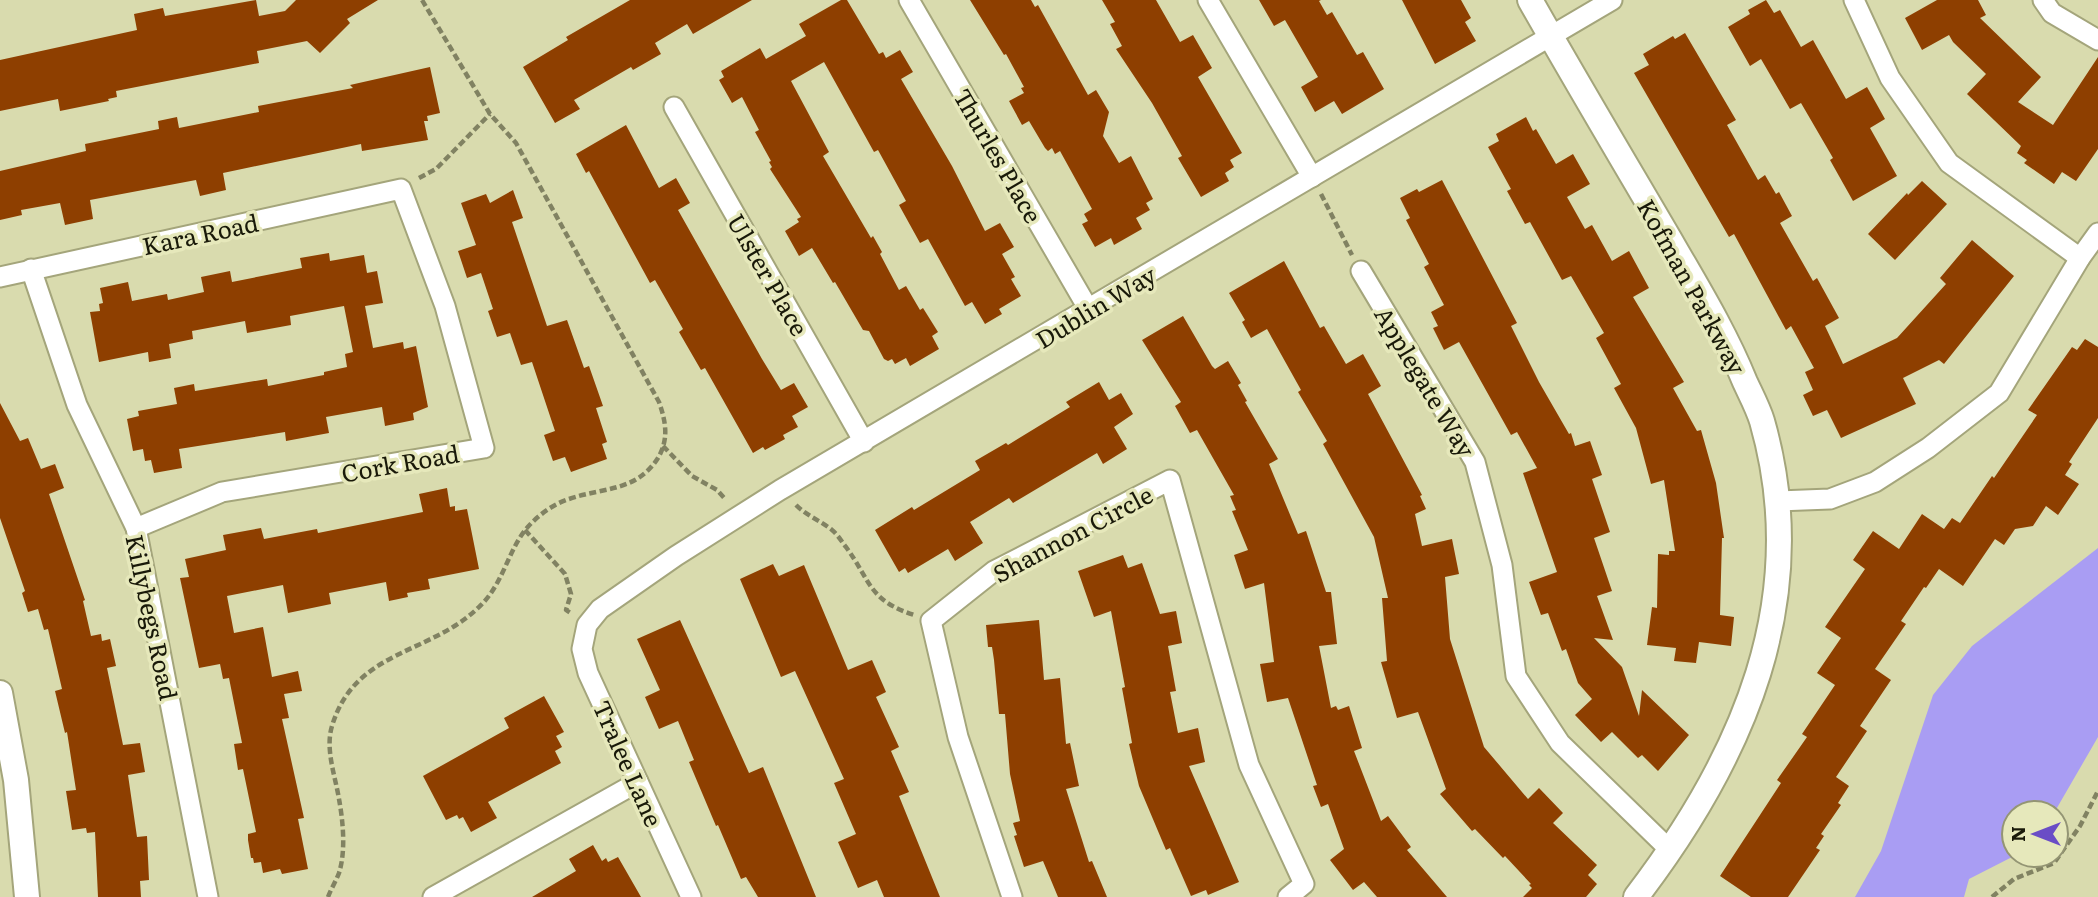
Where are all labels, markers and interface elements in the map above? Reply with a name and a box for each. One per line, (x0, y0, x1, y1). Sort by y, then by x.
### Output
street label: Thurles Place (946, 81, 1052, 229)
street label: Kofman Parkway (1630, 192, 1756, 380)
street label: Kara Road (139, 204, 262, 262)
street label: Ulster Place (720, 207, 818, 341)
street label: Dublin Way (1028, 256, 1162, 356)
street label: Applegate Way (1367, 299, 1485, 463)
street label: Cork Road (338, 434, 462, 490)
street label: Shannon Circle (986, 476, 1158, 590)
street label: Killybegs Road (118, 531, 188, 703)
street label: Tralee Lane (586, 694, 672, 832)
north arrow (2000, 799, 2070, 869)
text: N (2003, 826, 2031, 842)

